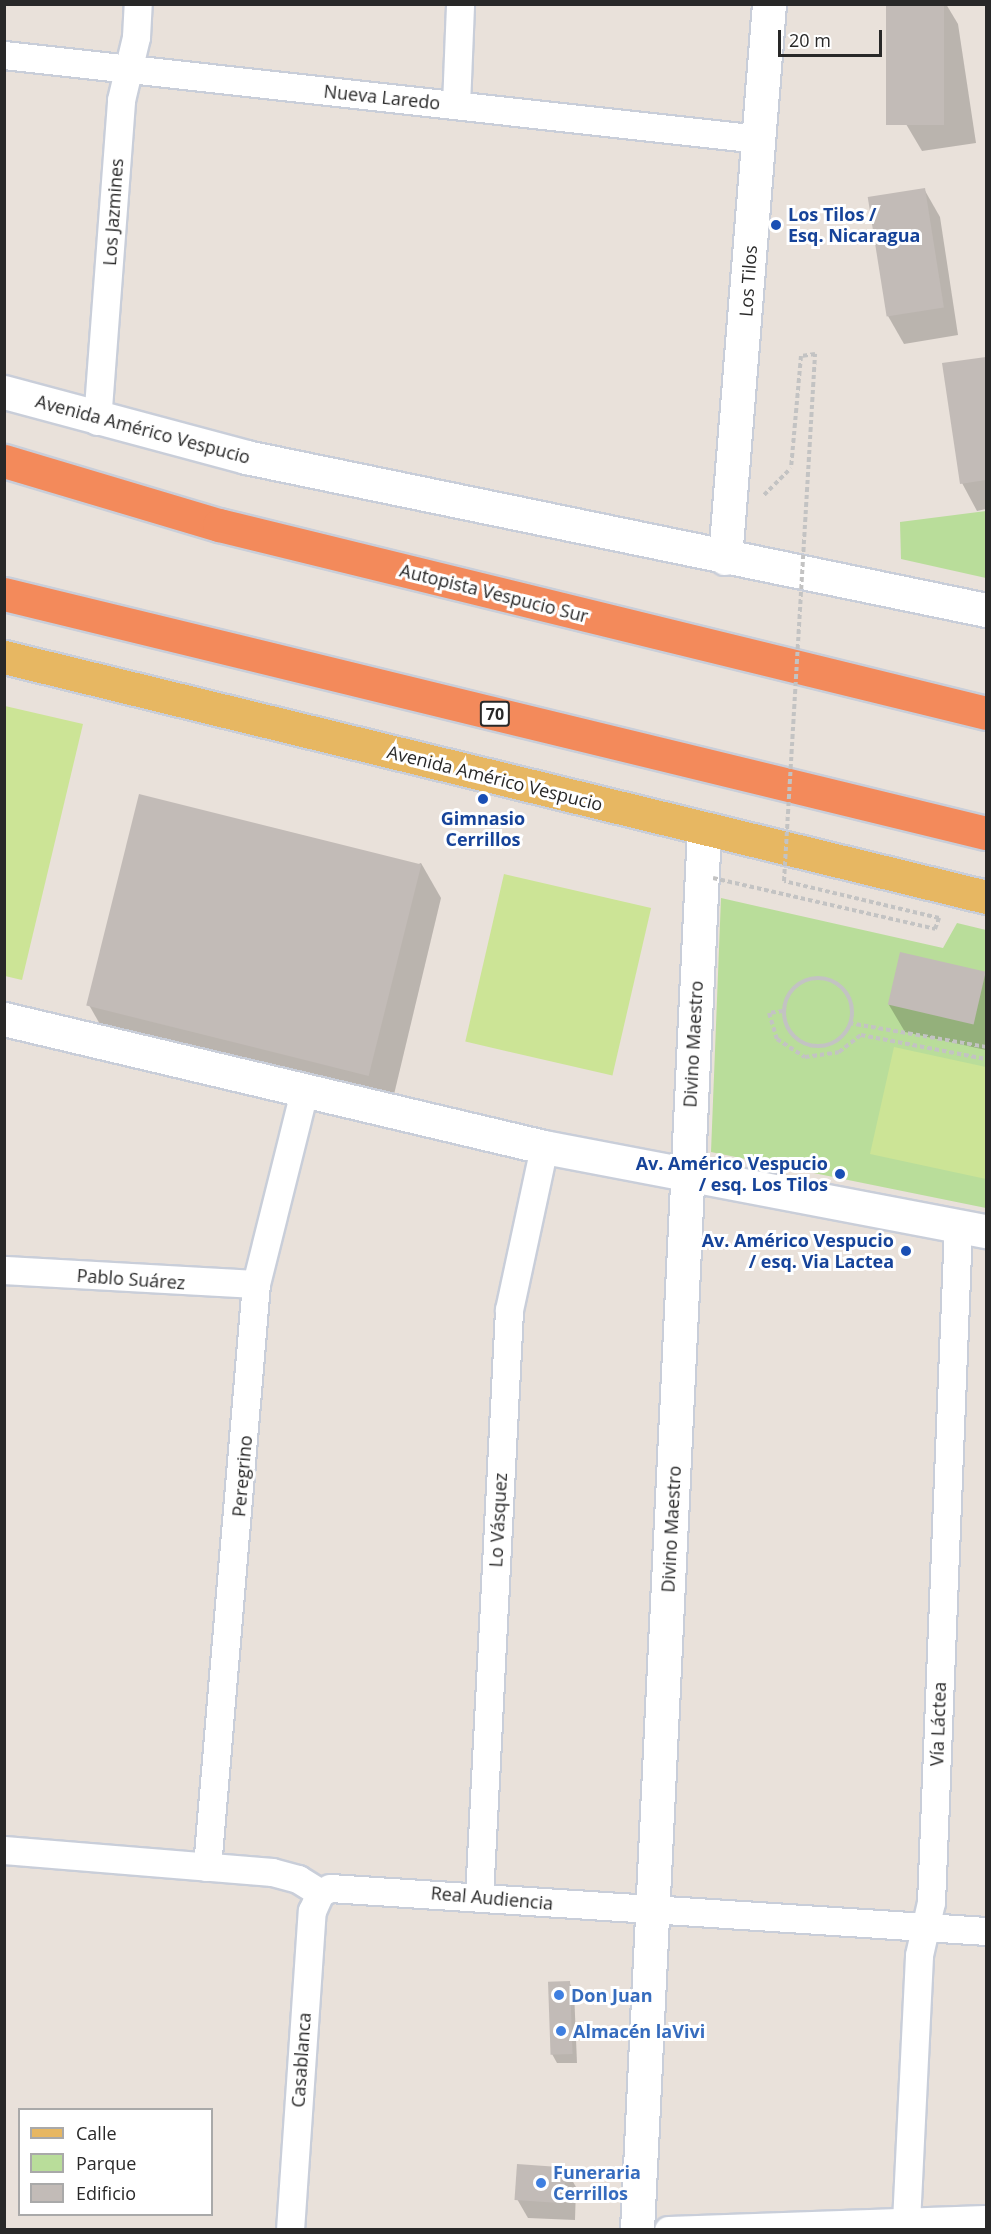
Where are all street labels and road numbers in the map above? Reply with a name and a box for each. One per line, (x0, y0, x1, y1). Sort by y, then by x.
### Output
street label: Nueva Laredo (323, 80, 441, 114)
street label: Los Jazmines (98, 158, 128, 266)
street label: Los Tilos (735, 244, 761, 318)
street label: Avenida Américo Vespucio (33, 390, 253, 468)
street label: Autopista Vespucio Sur (398, 559, 590, 627)
road number: 70 (478, 701, 512, 727)
street label: Avenida Américo Vespucio (385, 741, 605, 815)
street label: Divino Maestro (679, 980, 707, 1108)
street label: Pablo Suárez (76, 1264, 186, 1294)
street label: Peregrino (228, 1434, 256, 1518)
street label: Divino Maestro (657, 1465, 685, 1593)
street label: Lo Vásquez (485, 1472, 511, 1568)
street label: Vía Láctea (926, 1681, 950, 1767)
street label: Real Audiencia (430, 1882, 554, 1914)
street label: Casablanca (287, 2012, 315, 2108)

